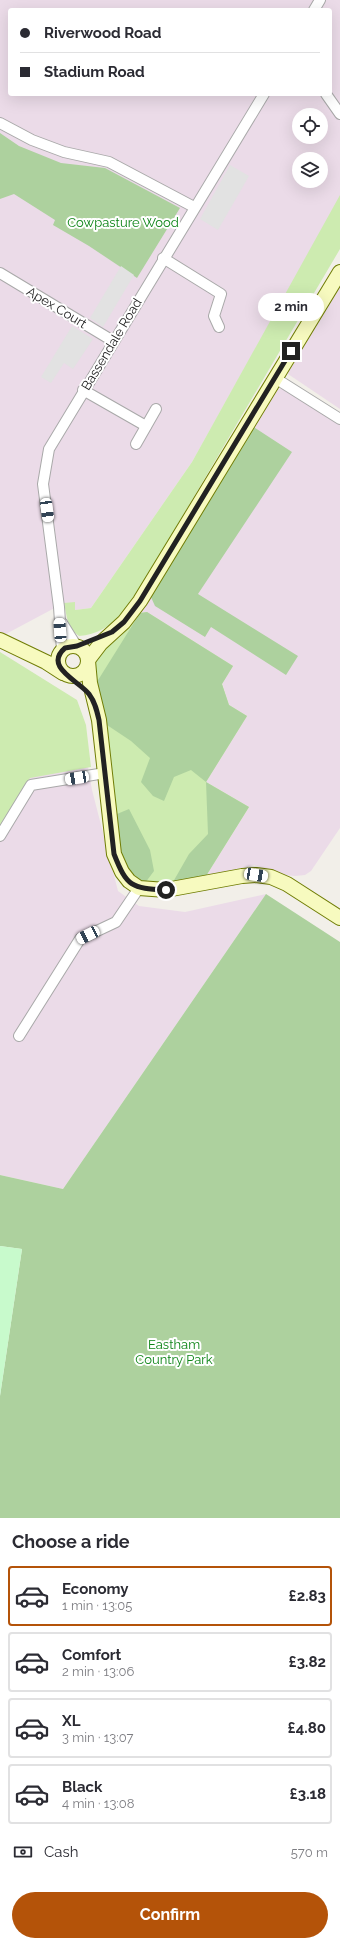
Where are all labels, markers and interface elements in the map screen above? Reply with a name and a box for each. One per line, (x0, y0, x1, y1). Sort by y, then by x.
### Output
text: Riverwood Road (44, 24, 161, 42)
text: Stadium Road (44, 63, 145, 81)
map controls (292, 108, 328, 188)
button: locate (292, 108, 328, 144)
button: layers (292, 152, 328, 188)
park label: Cowpasture Wood (67, 215, 179, 230)
street label: Apex Court (24, 284, 90, 332)
callout: 2 min (258, 293, 324, 321)
street label: Bassendale Road (78, 296, 145, 393)
text: 2 min (274, 299, 308, 314)
route end (282, 342, 300, 360)
car (39, 497, 55, 523)
car (53, 618, 67, 642)
car (64, 770, 90, 786)
car (243, 867, 269, 883)
route start (157, 881, 175, 899)
car (75, 924, 101, 946)
park label: Eastham Country Park (135, 1337, 213, 1367)
text: Choose a ride (12, 1531, 130, 1552)
icon: car (14, 1578, 50, 1614)
text: Economy (62, 1580, 129, 1598)
text: £2.83 (289, 1587, 326, 1605)
text: 1 min · 13:05 (62, 1598, 132, 1613)
icon: car (14, 1644, 50, 1680)
text: Comfort (62, 1646, 121, 1664)
text: £3.82 (289, 1653, 326, 1671)
text: 2 min · 13:06 (62, 1664, 134, 1679)
icon: car (14, 1710, 50, 1746)
text: XL (62, 1712, 80, 1730)
text: £4.80 (288, 1719, 326, 1737)
text: 3 min · 13:07 (62, 1730, 133, 1745)
icon: car (14, 1776, 50, 1812)
text: Black (62, 1778, 102, 1796)
text: £3.18 (290, 1785, 326, 1803)
text: 4 min · 13:08 (62, 1796, 134, 1811)
icon: cash (12, 1841, 34, 1863)
text: Cash (44, 1843, 78, 1861)
text: 570 m (291, 1845, 328, 1860)
button: Confirm (12, 1892, 328, 1938)

